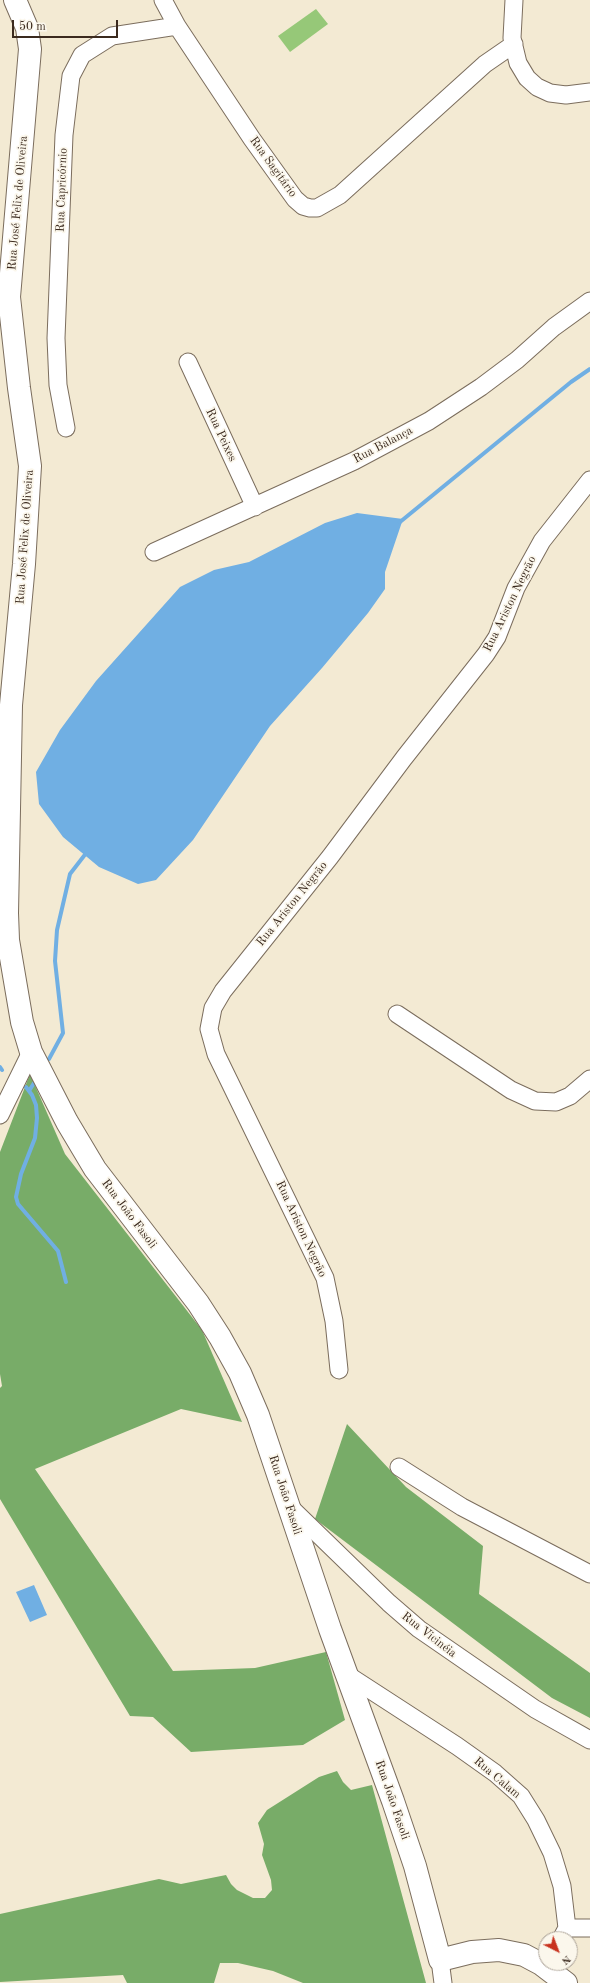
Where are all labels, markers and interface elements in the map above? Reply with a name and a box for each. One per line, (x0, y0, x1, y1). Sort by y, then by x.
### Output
scale bar (14, 12, 120, 38)
text: 50 m (19, 21, 46, 33)
street label: Rua Sagitário (246, 134, 300, 200)
street label: Rua José Felix de Oliveira (5, 135, 31, 271)
street label: Rua Capricórnio (53, 148, 71, 232)
street label: Rua Peixes (202, 406, 240, 464)
street label: Rua Balança (351, 423, 415, 467)
street label: Rua José Felix de Oliveira (13, 469, 37, 605)
street label: Rua Ariston Negrão (481, 554, 539, 654)
street label: Rua Ariston Negrão (253, 859, 331, 949)
street label: Rua João Fasoli (98, 1177, 160, 1251)
street label: Rua Ariston Negrão (272, 1178, 330, 1280)
street label: Rua João Fasoli (265, 1453, 305, 1537)
street label: Rua Vicinéia (399, 1609, 459, 1661)
street label: Rua Calam (471, 1754, 523, 1802)
street label: Rua João Fasoli (372, 1758, 412, 1842)
north arrow (538, 1931, 578, 1971)
text: N (559, 1953, 572, 1966)

